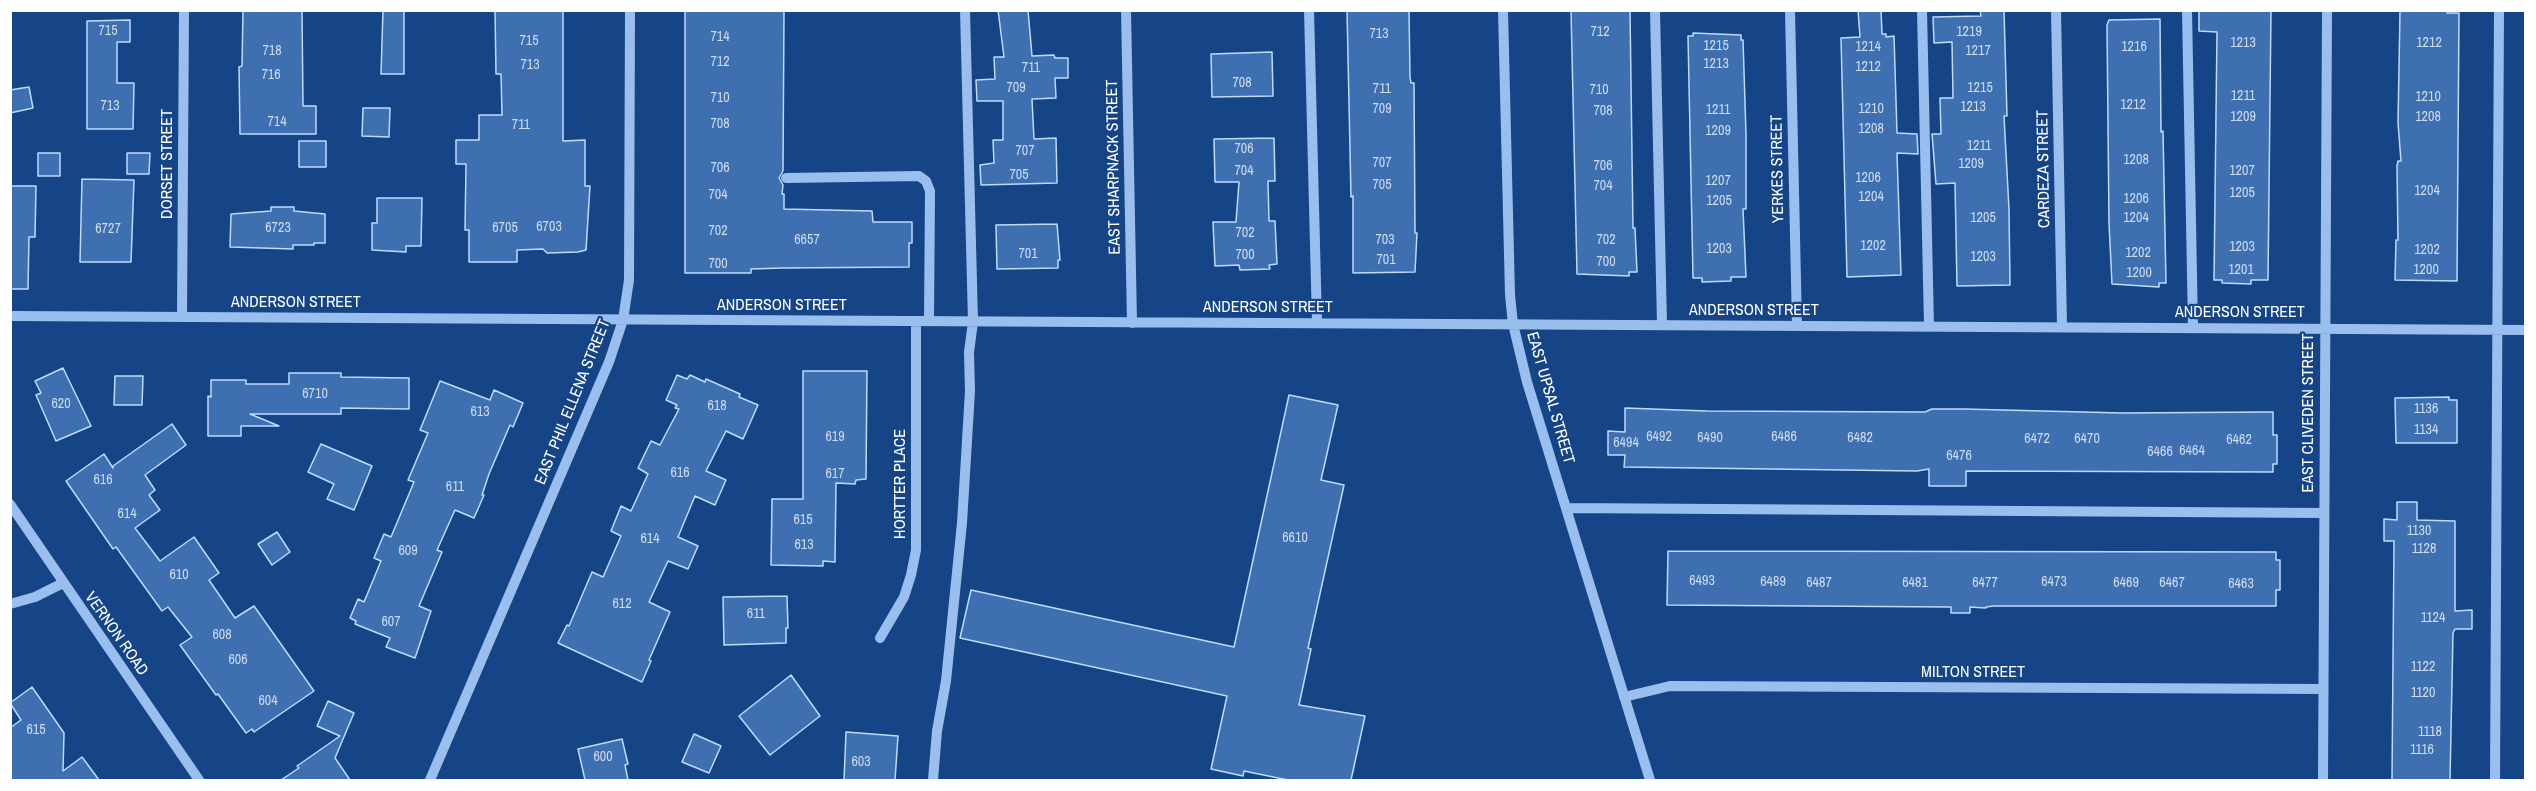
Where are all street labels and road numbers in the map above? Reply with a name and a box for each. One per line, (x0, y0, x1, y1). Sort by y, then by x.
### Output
street label: EAST SHARPNACK STREET (1103, 79, 1125, 255)
street label: DORSET STREET (158, 109, 178, 219)
street label: CARDEZA STREET (2033, 110, 2055, 228)
street label: YERKES STREET (1767, 115, 1789, 223)
street label: ANDERSON STREET (231, 293, 361, 313)
street label: ANDERSON STREET (717, 296, 847, 316)
street label: ANDERSON STREET (1203, 298, 1333, 318)
street label: ANDERSON STREET (1689, 301, 1819, 321)
street label: ANDERSON STREET (2175, 303, 2305, 323)
street label: EAST PHIL ELLENA STREET (531, 317, 615, 487)
street label: EAST UPSAL STREET (1522, 330, 1578, 466)
street label: EAST CLIVEDEN STREET (2299, 334, 2319, 492)
street label: HORTTER PLACE (891, 429, 911, 539)
street label: VERNON ROAD (80, 588, 152, 680)
street label: MILTON STREET (1921, 663, 2025, 683)

